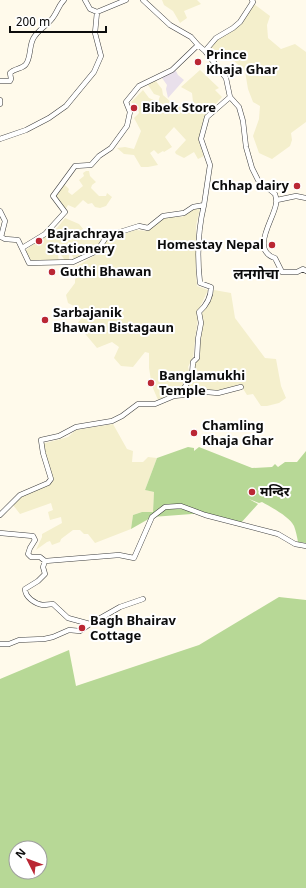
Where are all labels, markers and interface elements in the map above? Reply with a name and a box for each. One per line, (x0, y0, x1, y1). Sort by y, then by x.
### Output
scale bar (10, 8, 106, 34)
text: 200 m (16, 15, 50, 31)
place label: Prince Khaja Ghar (206, 47, 278, 79)
marker: Prince Khaja Ghar (193, 57, 203, 67)
place label: Bibek Store (142, 100, 216, 117)
marker: Bibek Store (129, 103, 139, 113)
place label: Chhap dairy (211, 178, 290, 195)
marker: Chhap dairy (292, 181, 302, 191)
place label: Bajrachraya Stationery (47, 226, 124, 258)
marker: Bajrachraya Stationery (34, 236, 44, 246)
place label: Homestay Nepal (157, 237, 264, 254)
marker: Homestay Nepal (267, 240, 277, 250)
place label: Guthi Bhawan (60, 264, 152, 281)
district label: लनगोचा (233, 266, 280, 285)
marker: Guthi Bhawan (47, 267, 57, 277)
place label: Sarbajanik Bhawan Bistagaun (53, 305, 174, 337)
marker: Sarbajanik Bhawan Bistagaun (40, 315, 50, 325)
place label: Banglamukhi Temple (159, 368, 245, 400)
marker: Banglamukhi Temple (146, 378, 156, 388)
place label: Chamling Khaja Ghar (202, 418, 274, 450)
marker: Chamling Khaja Ghar (189, 428, 199, 438)
place label: मन्दिर (260, 484, 290, 501)
marker: मन्दिर (247, 487, 257, 497)
place label: Bagh Bhairav Cottage (90, 613, 177, 645)
marker: Bagh Bhairav Cottage (77, 623, 87, 633)
north arrow (8, 840, 48, 880)
text: N (13, 846, 29, 862)

